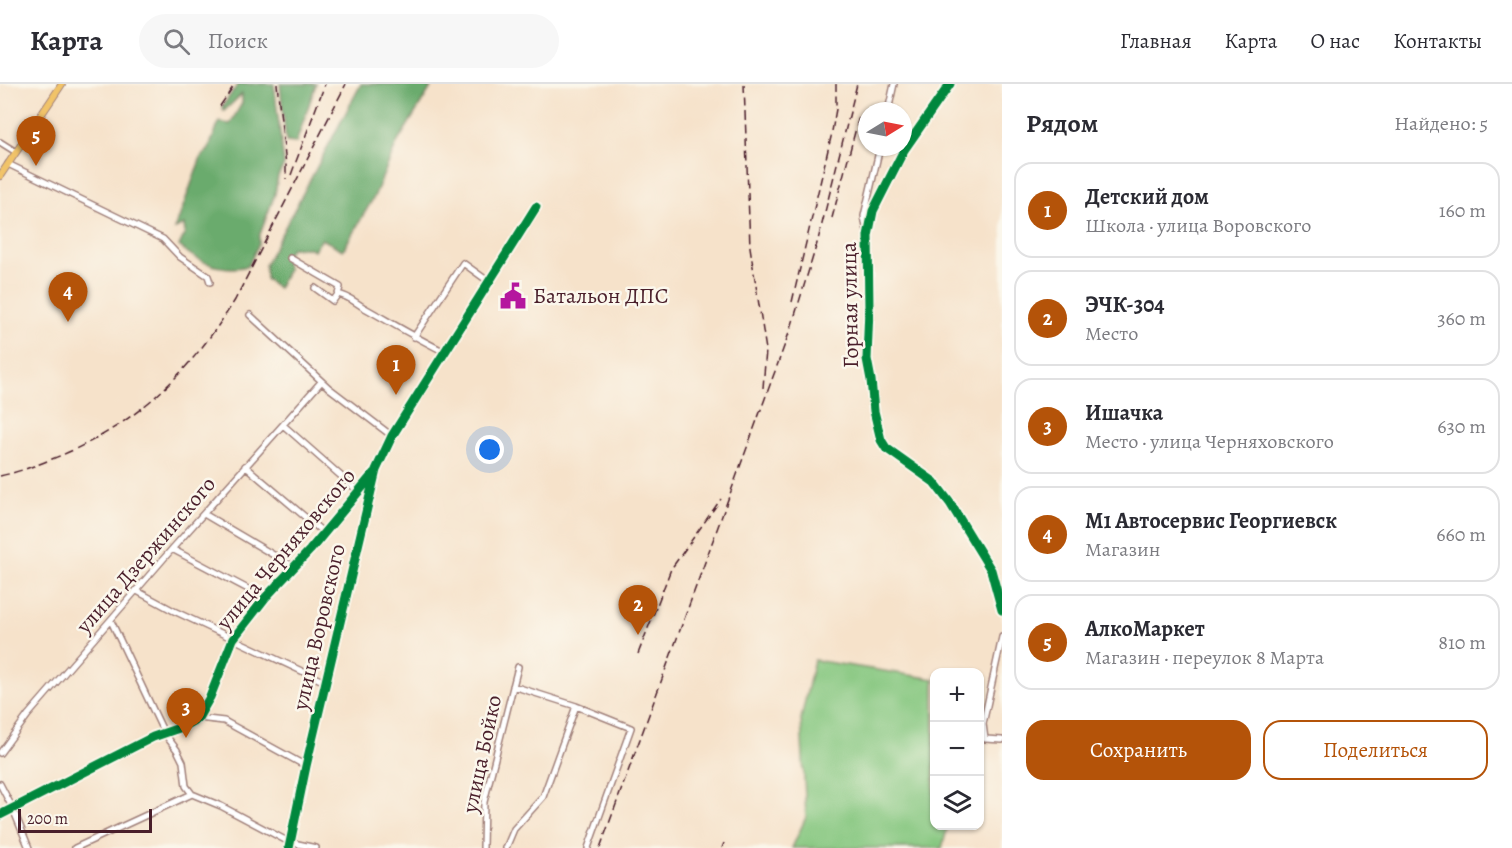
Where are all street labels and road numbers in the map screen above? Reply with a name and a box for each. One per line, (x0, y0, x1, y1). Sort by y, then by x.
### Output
street label: Горная улица (834, 241, 866, 368)
street label: улица Черняховского (209, 462, 362, 637)
street label: улица Дзержинского (69, 470, 223, 641)
street label: улица Воровского (285, 541, 353, 714)
street label: улица Бойко (455, 692, 509, 817)

